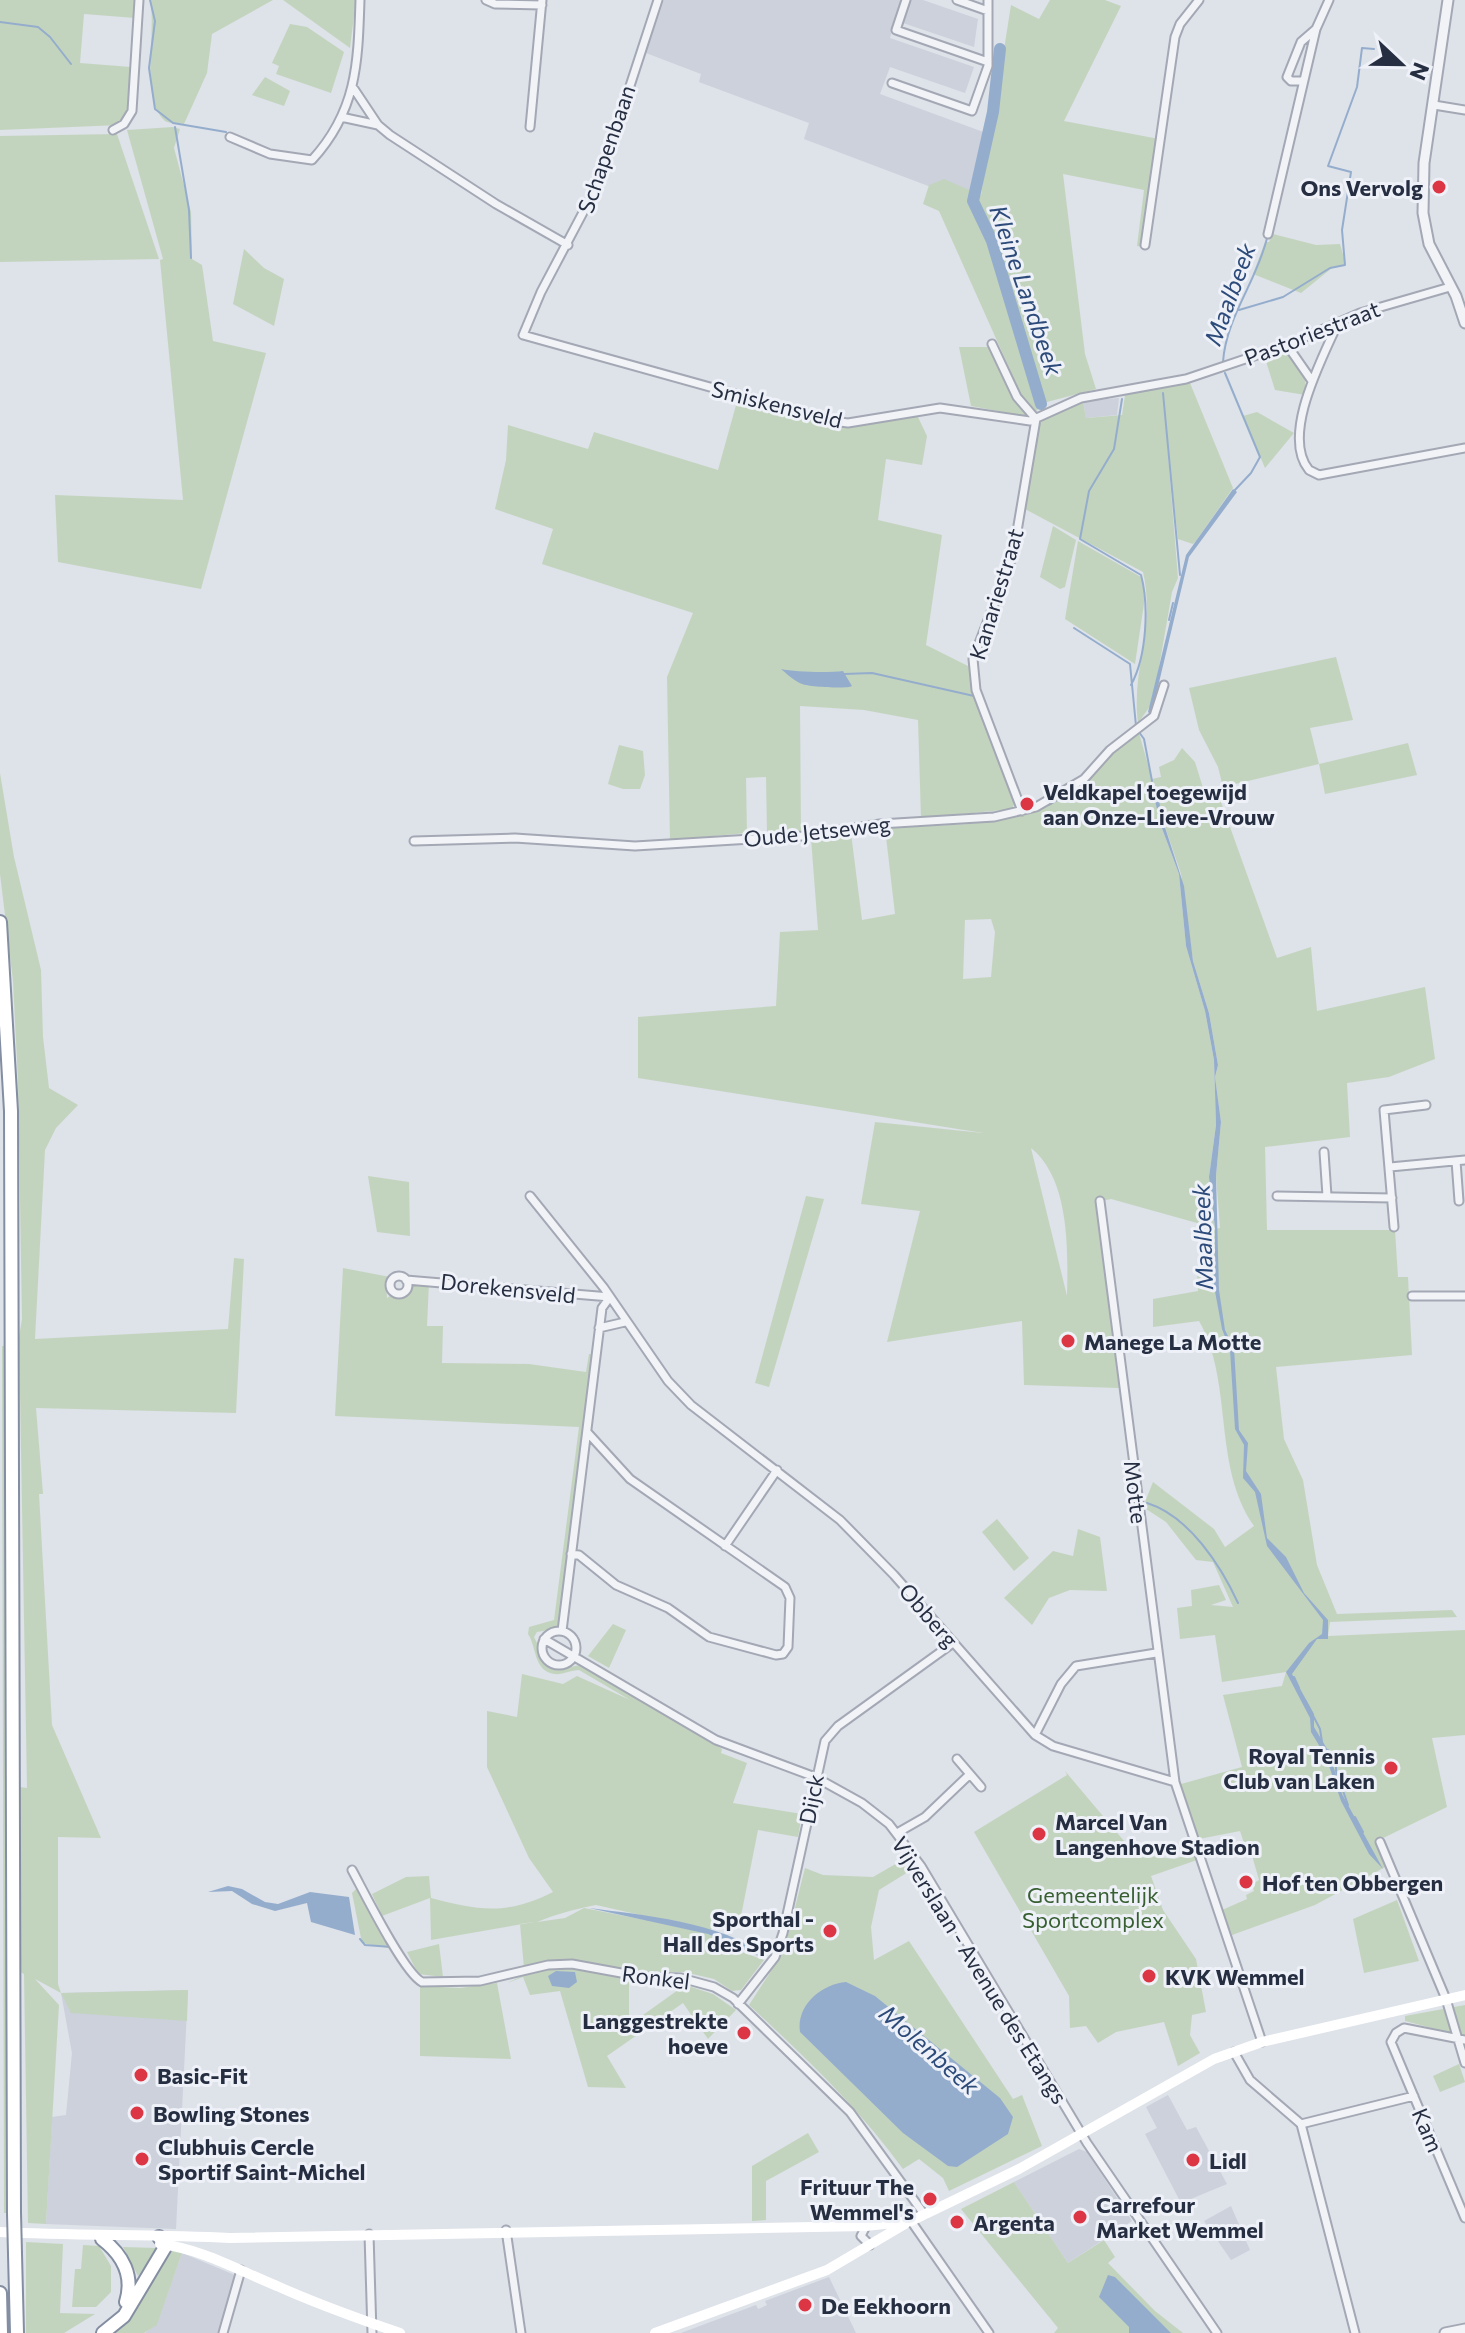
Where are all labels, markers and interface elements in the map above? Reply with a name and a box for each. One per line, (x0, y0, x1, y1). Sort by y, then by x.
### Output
north arrow (1361, 24, 1441, 104)
text: N (1404, 59, 1436, 84)
street label: Schapenbaan (571, 81, 641, 217)
place label: Ons Vervolg (1300, 174, 1423, 201)
marker: Ons Vervolg (1430, 178, 1448, 196)
water label: Kleine Landbeek (984, 201, 1070, 380)
water label: Maalbeek (1197, 238, 1261, 349)
street label: Pastoriestraat (1240, 295, 1384, 371)
street label: Smiskensveld (709, 375, 845, 433)
street label: Kanariestraat (963, 525, 1029, 663)
place label: Veldkapel toegewijd aan Onze-Lieve-Vrouw (1043, 778, 1275, 830)
marker: Veldkapel toegewijd aan Onze-Lieve-Vrouw (1018, 795, 1036, 813)
street label: Oude Jetseweg (742, 810, 892, 852)
water label: Maalbeek (1186, 1182, 1218, 1291)
street label: Dorekensveld (439, 1267, 577, 1309)
place label: Manege La Motte (1084, 1328, 1261, 1355)
marker: Manege La Motte (1059, 1332, 1077, 1350)
street label: Motte (1119, 1459, 1153, 1525)
street label: Obberg (894, 1577, 964, 1653)
place label: Royal Tennis Club van Laken (1223, 1742, 1375, 1794)
marker: Royal Tennis Club van Laken (1382, 1759, 1400, 1777)
street label: Dijck (793, 1772, 829, 1826)
place label: Marcel Van Langenhove Stadion (1055, 1808, 1260, 1860)
marker: Marcel Van Langenhove Stadion (1030, 1825, 1048, 1843)
street label: Vijverslaan - Avenue des Etangs (886, 1831, 1074, 2109)
place label: Hof ten Obbergen (1262, 1869, 1443, 1896)
marker: Hof ten Obbergen (1237, 1873, 1255, 1891)
park label: Gemeentelijk Sportcomplex (1022, 1881, 1164, 1933)
place label: Sporthal - Hall des Sports (663, 1905, 814, 1957)
marker: Sporthal - Hall des Sports (821, 1922, 839, 1940)
street label: Ronkel (620, 1959, 692, 1995)
place label: KVK Wemmel (1165, 1963, 1305, 1990)
marker: KVK Wemmel (1140, 1967, 1158, 1985)
water label: Molenbeek (874, 1998, 986, 2101)
place label: Langgestrekte hoeve (582, 2007, 728, 2059)
marker: Langgestrekte hoeve (735, 2024, 753, 2042)
place label: Basic-Fit (157, 2062, 248, 2089)
marker: Basic-Fit (132, 2066, 150, 2084)
place label: Bowling Stones (153, 2100, 310, 2127)
marker: Bowling Stones (128, 2104, 146, 2122)
street label: Kam (1407, 2104, 1449, 2156)
place label: Clubhuis Cercle Sportif Saint-Michel (158, 2133, 366, 2185)
place label: Lidl (1209, 2147, 1247, 2174)
marker: Clubhuis Cercle Sportif Saint-Michel (133, 2150, 151, 2168)
marker: Lidl (1184, 2151, 1202, 2169)
place label: Frituur The Wemmel's (800, 2173, 914, 2225)
marker: Frituur The Wemmel's (921, 2190, 939, 2208)
place label: Carrefour Market Wemmel (1096, 2191, 1264, 2243)
marker: Carrefour Market Wemmel (1071, 2208, 1089, 2226)
place label: Argenta (973, 2209, 1055, 2236)
marker: Argenta (948, 2213, 966, 2231)
place label: De Eekhoorn (821, 2292, 951, 2319)
marker: De Eekhoorn (796, 2296, 814, 2314)

